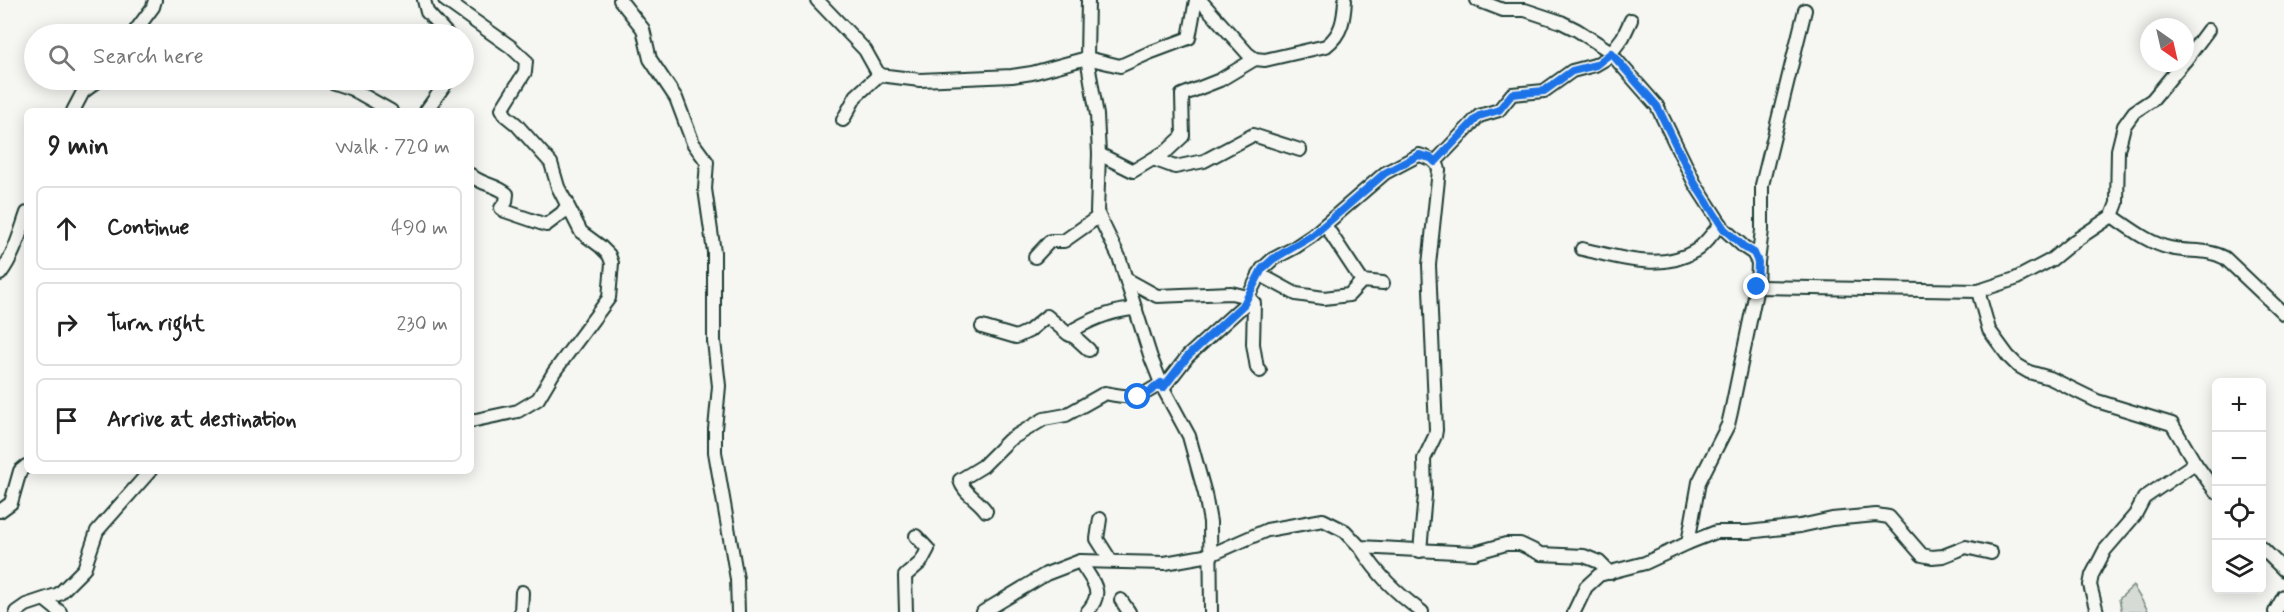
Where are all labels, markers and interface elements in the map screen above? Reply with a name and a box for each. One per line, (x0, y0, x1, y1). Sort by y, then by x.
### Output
north arrow (2140, 18, 2194, 72)
search box (24, 24, 474, 90)
icon: search (45, 41, 78, 74)
text: Search here (93, 43, 204, 71)
text: 9 min (48, 130, 109, 164)
text: Walk · 720 m (335, 134, 450, 161)
icon: ahead (50, 212, 83, 245)
text: Continue (107, 214, 189, 242)
text: 490 m (391, 215, 448, 242)
route end (1743, 273, 1769, 299)
icon: right (50, 308, 83, 341)
text: Turn right (107, 310, 205, 338)
text: 230 m (396, 311, 448, 338)
map controls (2212, 378, 2266, 594)
button: + (2212, 378, 2266, 432)
route start (1124, 383, 1150, 409)
icon: arrive (50, 404, 83, 437)
text: Arrive at destination (107, 406, 297, 434)
button: − (2212, 432, 2266, 486)
button: locate (2212, 486, 2266, 540)
button: layers (2212, 540, 2266, 594)

